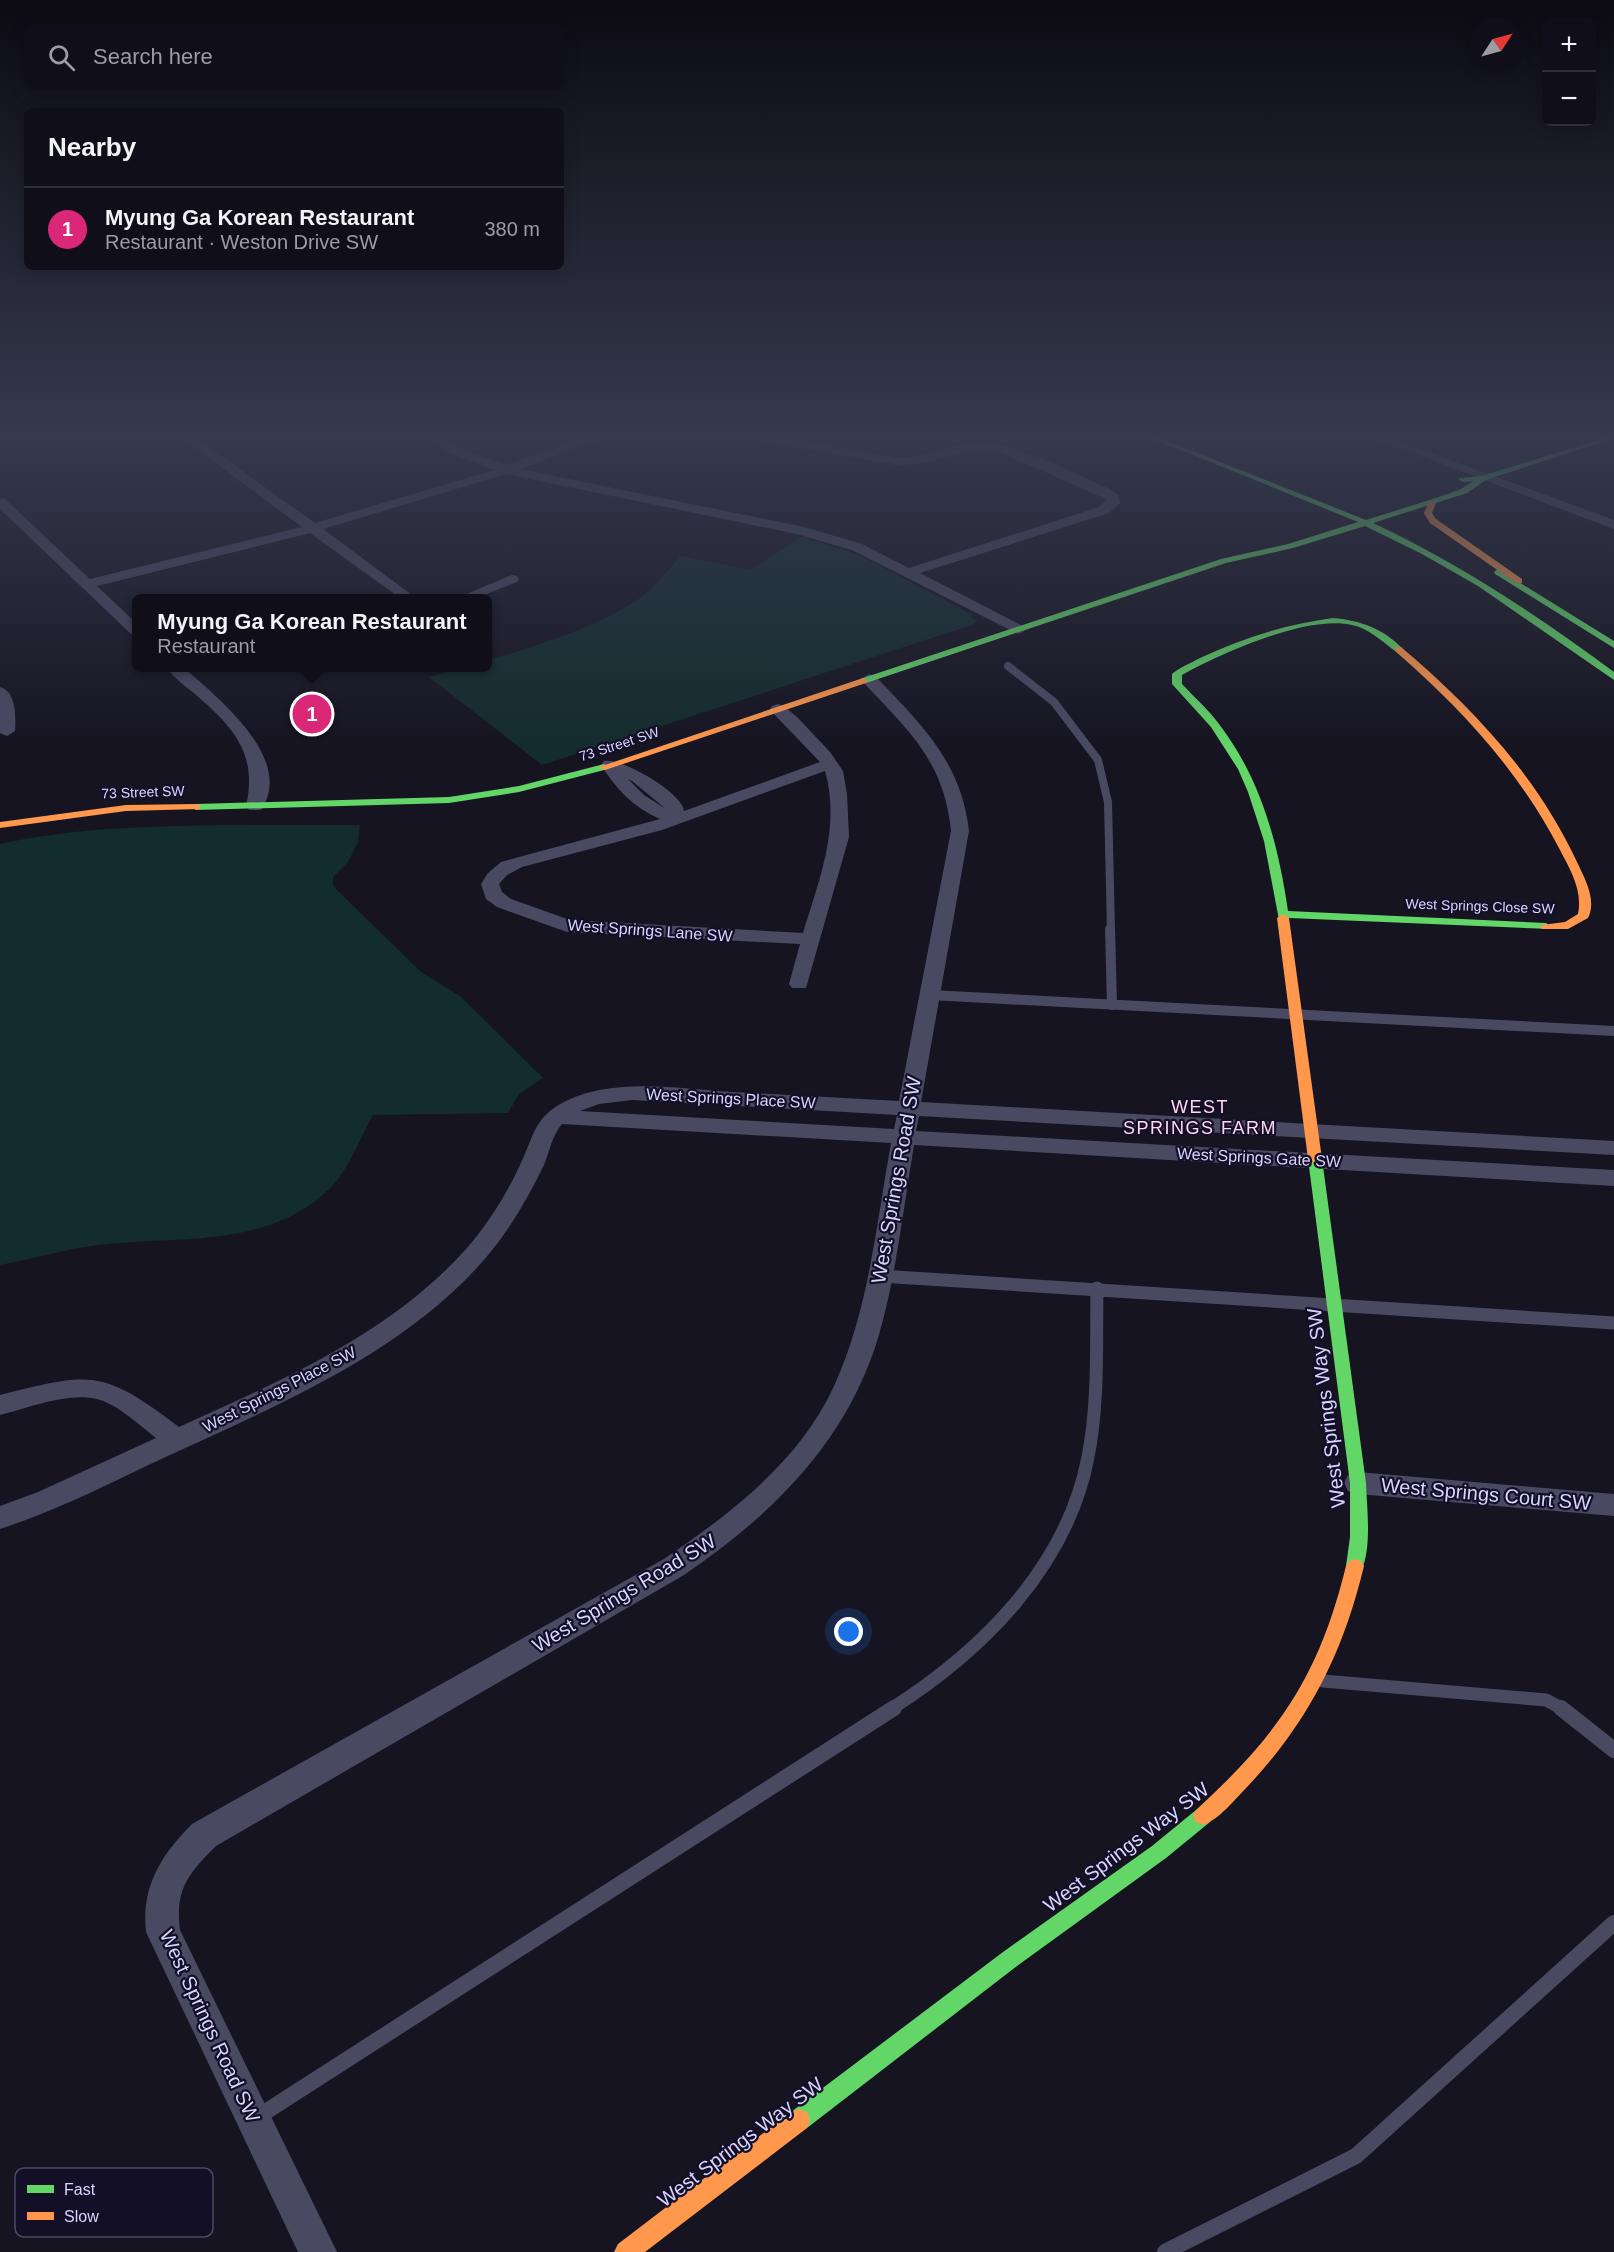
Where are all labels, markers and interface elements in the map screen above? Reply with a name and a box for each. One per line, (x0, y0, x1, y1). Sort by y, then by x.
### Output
north arrow (1470, 18, 1524, 72)
map controls (1542, 18, 1596, 126)
button: + (1542, 18, 1596, 72)
search box (24, 24, 564, 90)
icon: search (45, 41, 78, 74)
text: Search here (93, 44, 213, 69)
button: − (1542, 72, 1596, 126)
text: Nearby (48, 132, 136, 162)
text: Myung Ga Korean Restaurant (105, 205, 414, 230)
text: 1 (62, 218, 73, 240)
text: 380 m (484, 218, 540, 240)
text: Restaurant · Weston Drive SW (105, 231, 378, 253)
popup (132, 594, 492, 672)
text: Myung Ga Korean Restaurant (157, 609, 467, 634)
text: Restaurant (157, 635, 255, 657)
pin: 1 (292, 692, 332, 736)
street label: 73 Street SW (577, 723, 662, 764)
street label: 73 Street SW (101, 783, 186, 801)
street label: West Springs Close SW (1405, 895, 1556, 917)
street label: West Springs Lane SW (567, 916, 734, 945)
street label: West Springs Road SW (867, 1075, 925, 1285)
street label: West Springs Place SW (646, 1086, 817, 1111)
district label: WEST SPRINGS FARM (1123, 1097, 1277, 1138)
street label: West Springs Gate SW (1177, 1145, 1342, 1170)
street label: West Springs Way SW (1303, 1307, 1349, 1509)
street label: West Springs Place SW (200, 1343, 359, 1436)
street label: West Springs Court SW (1380, 1474, 1592, 1514)
street label: West Springs Road SW (528, 1530, 720, 1656)
your location (834, 1617, 863, 1646)
street label: West Springs Way SW (1039, 1778, 1213, 1916)
street label: West Springs Road SW (156, 1926, 264, 2126)
street label: West Springs Way SW (653, 2073, 827, 2211)
legend (15, 2168, 213, 2237)
text: Fast (64, 2181, 96, 2198)
text: Slow (64, 2208, 99, 2225)

